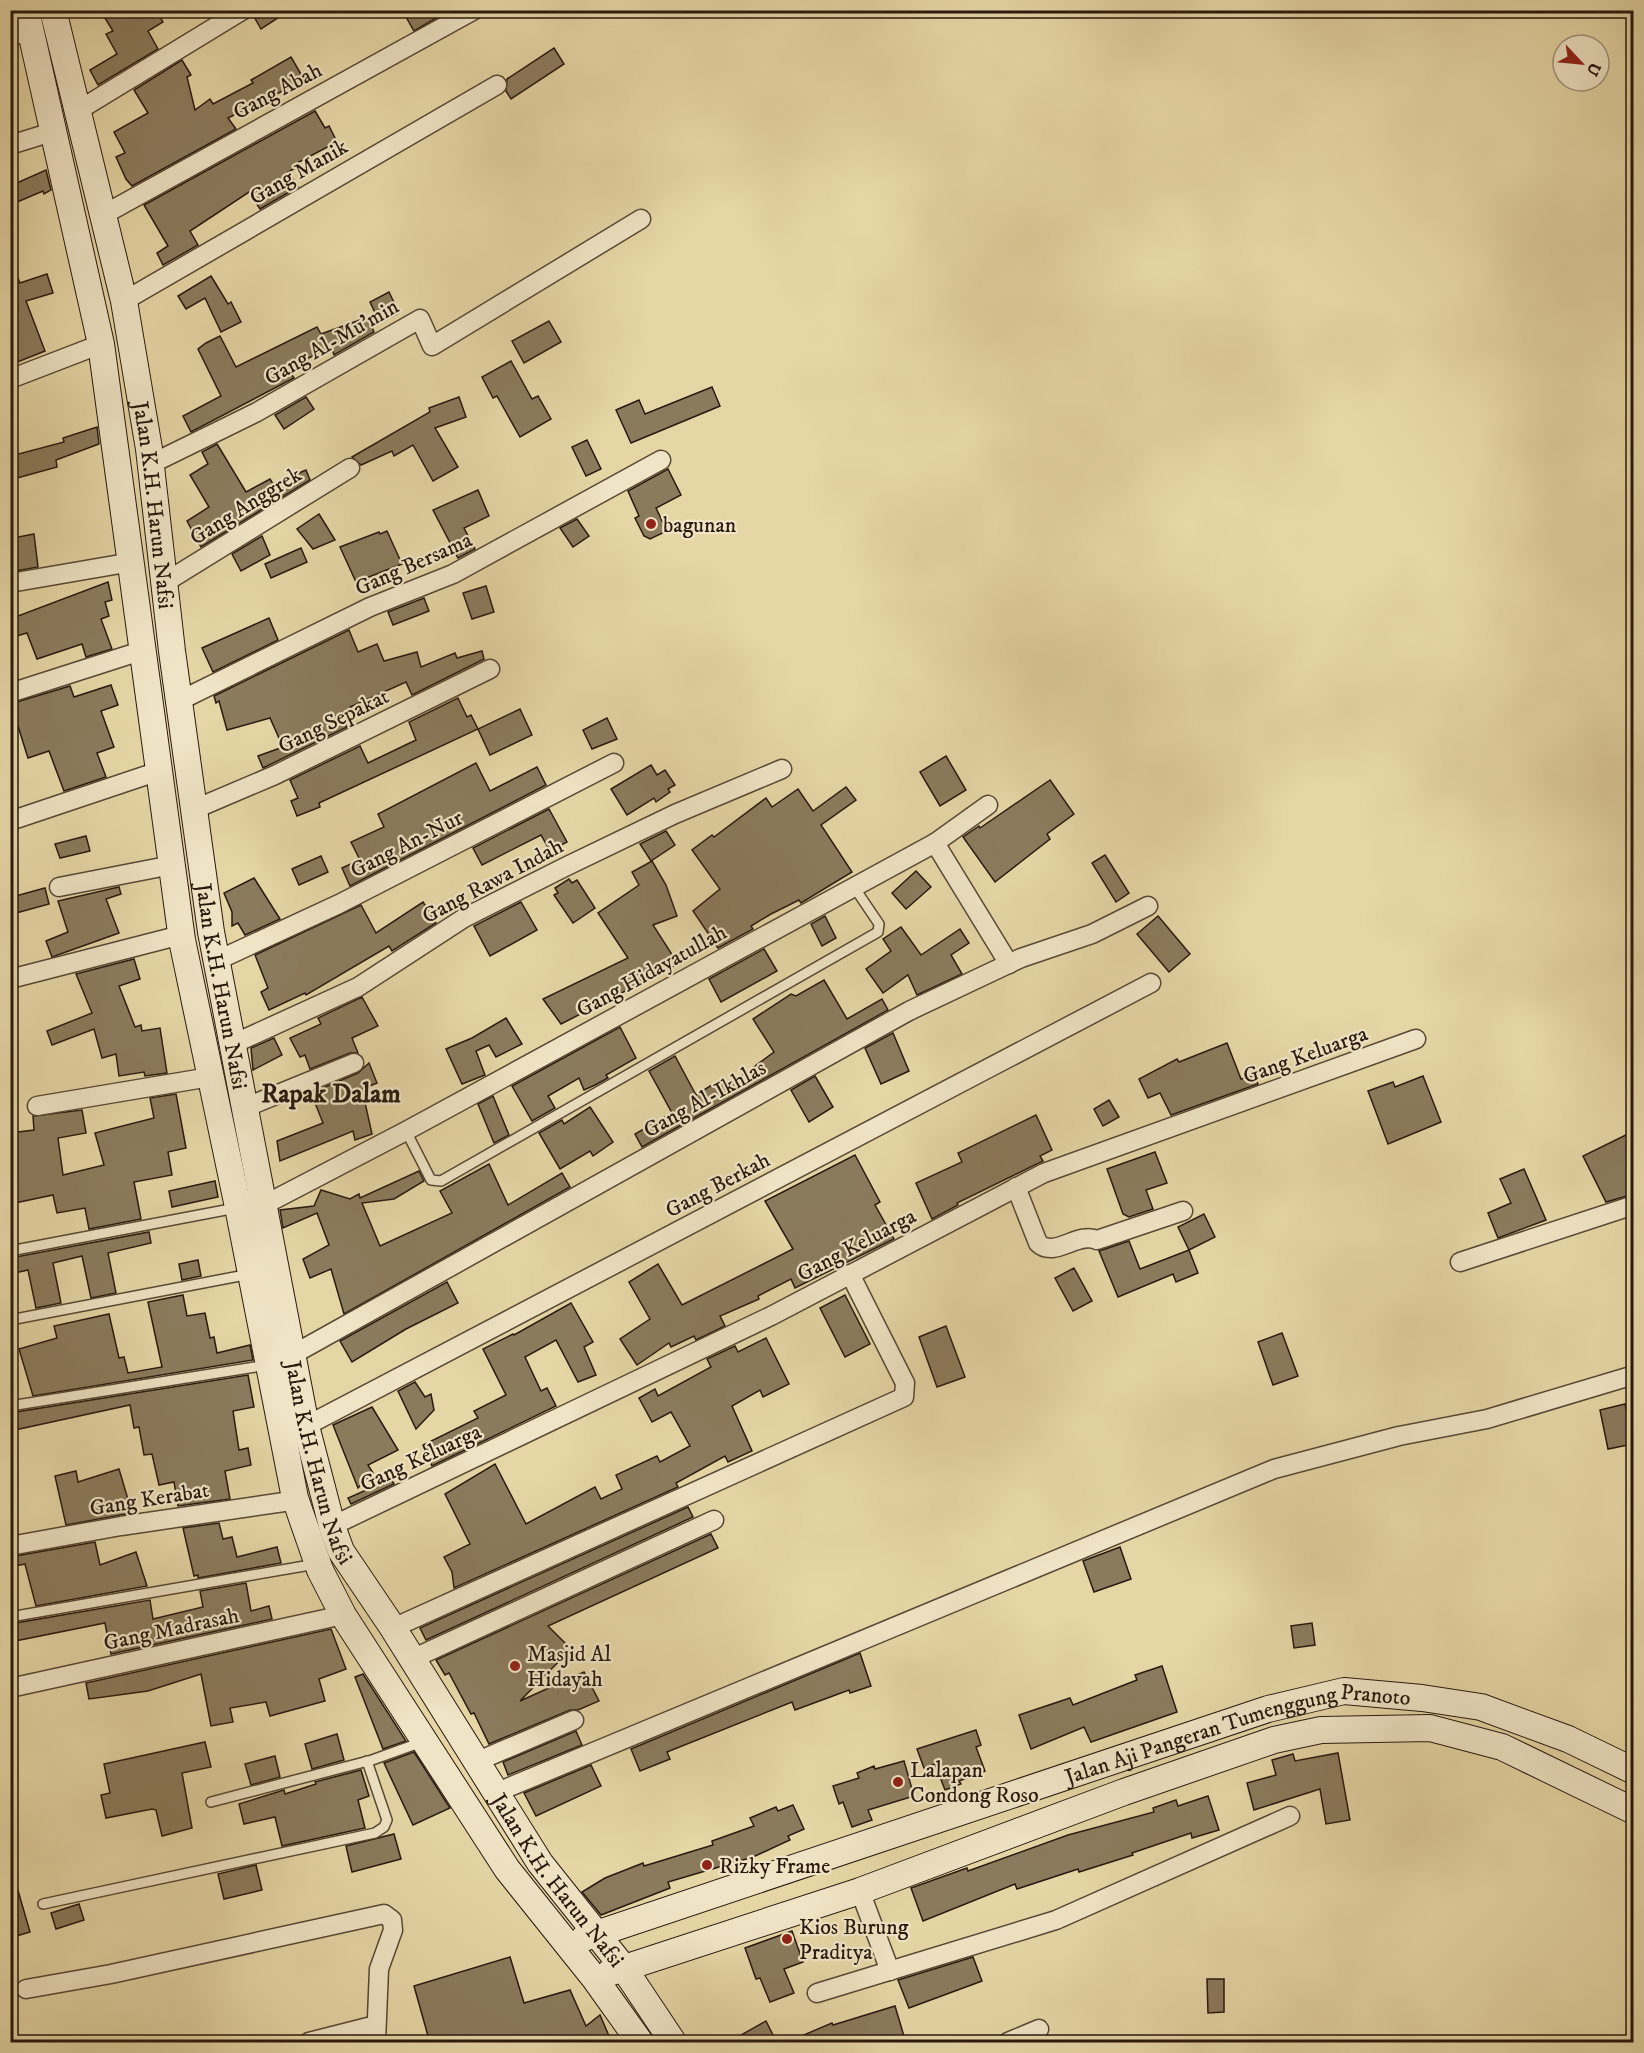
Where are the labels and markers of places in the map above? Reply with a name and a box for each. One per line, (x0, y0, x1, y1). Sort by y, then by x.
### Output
place label: bagunan (663, 512, 737, 539)
marker: bagunan (644, 517, 658, 531)
place label: Masjid Al Hidayah (527, 1641, 611, 1693)
marker: Masjid Al Hidayah (508, 1659, 522, 1673)
place label: Lalapan Condong Roso (910, 1757, 1039, 1809)
marker: Lalapan Condong Roso (891, 1775, 905, 1789)
place label: Rizky Frame (719, 1853, 830, 1880)
marker: Rizky Frame (700, 1858, 714, 1872)
place label: Kios Burung Praditya (799, 1914, 909, 1966)
marker: Kios Burung Praditya (780, 1932, 794, 1946)

